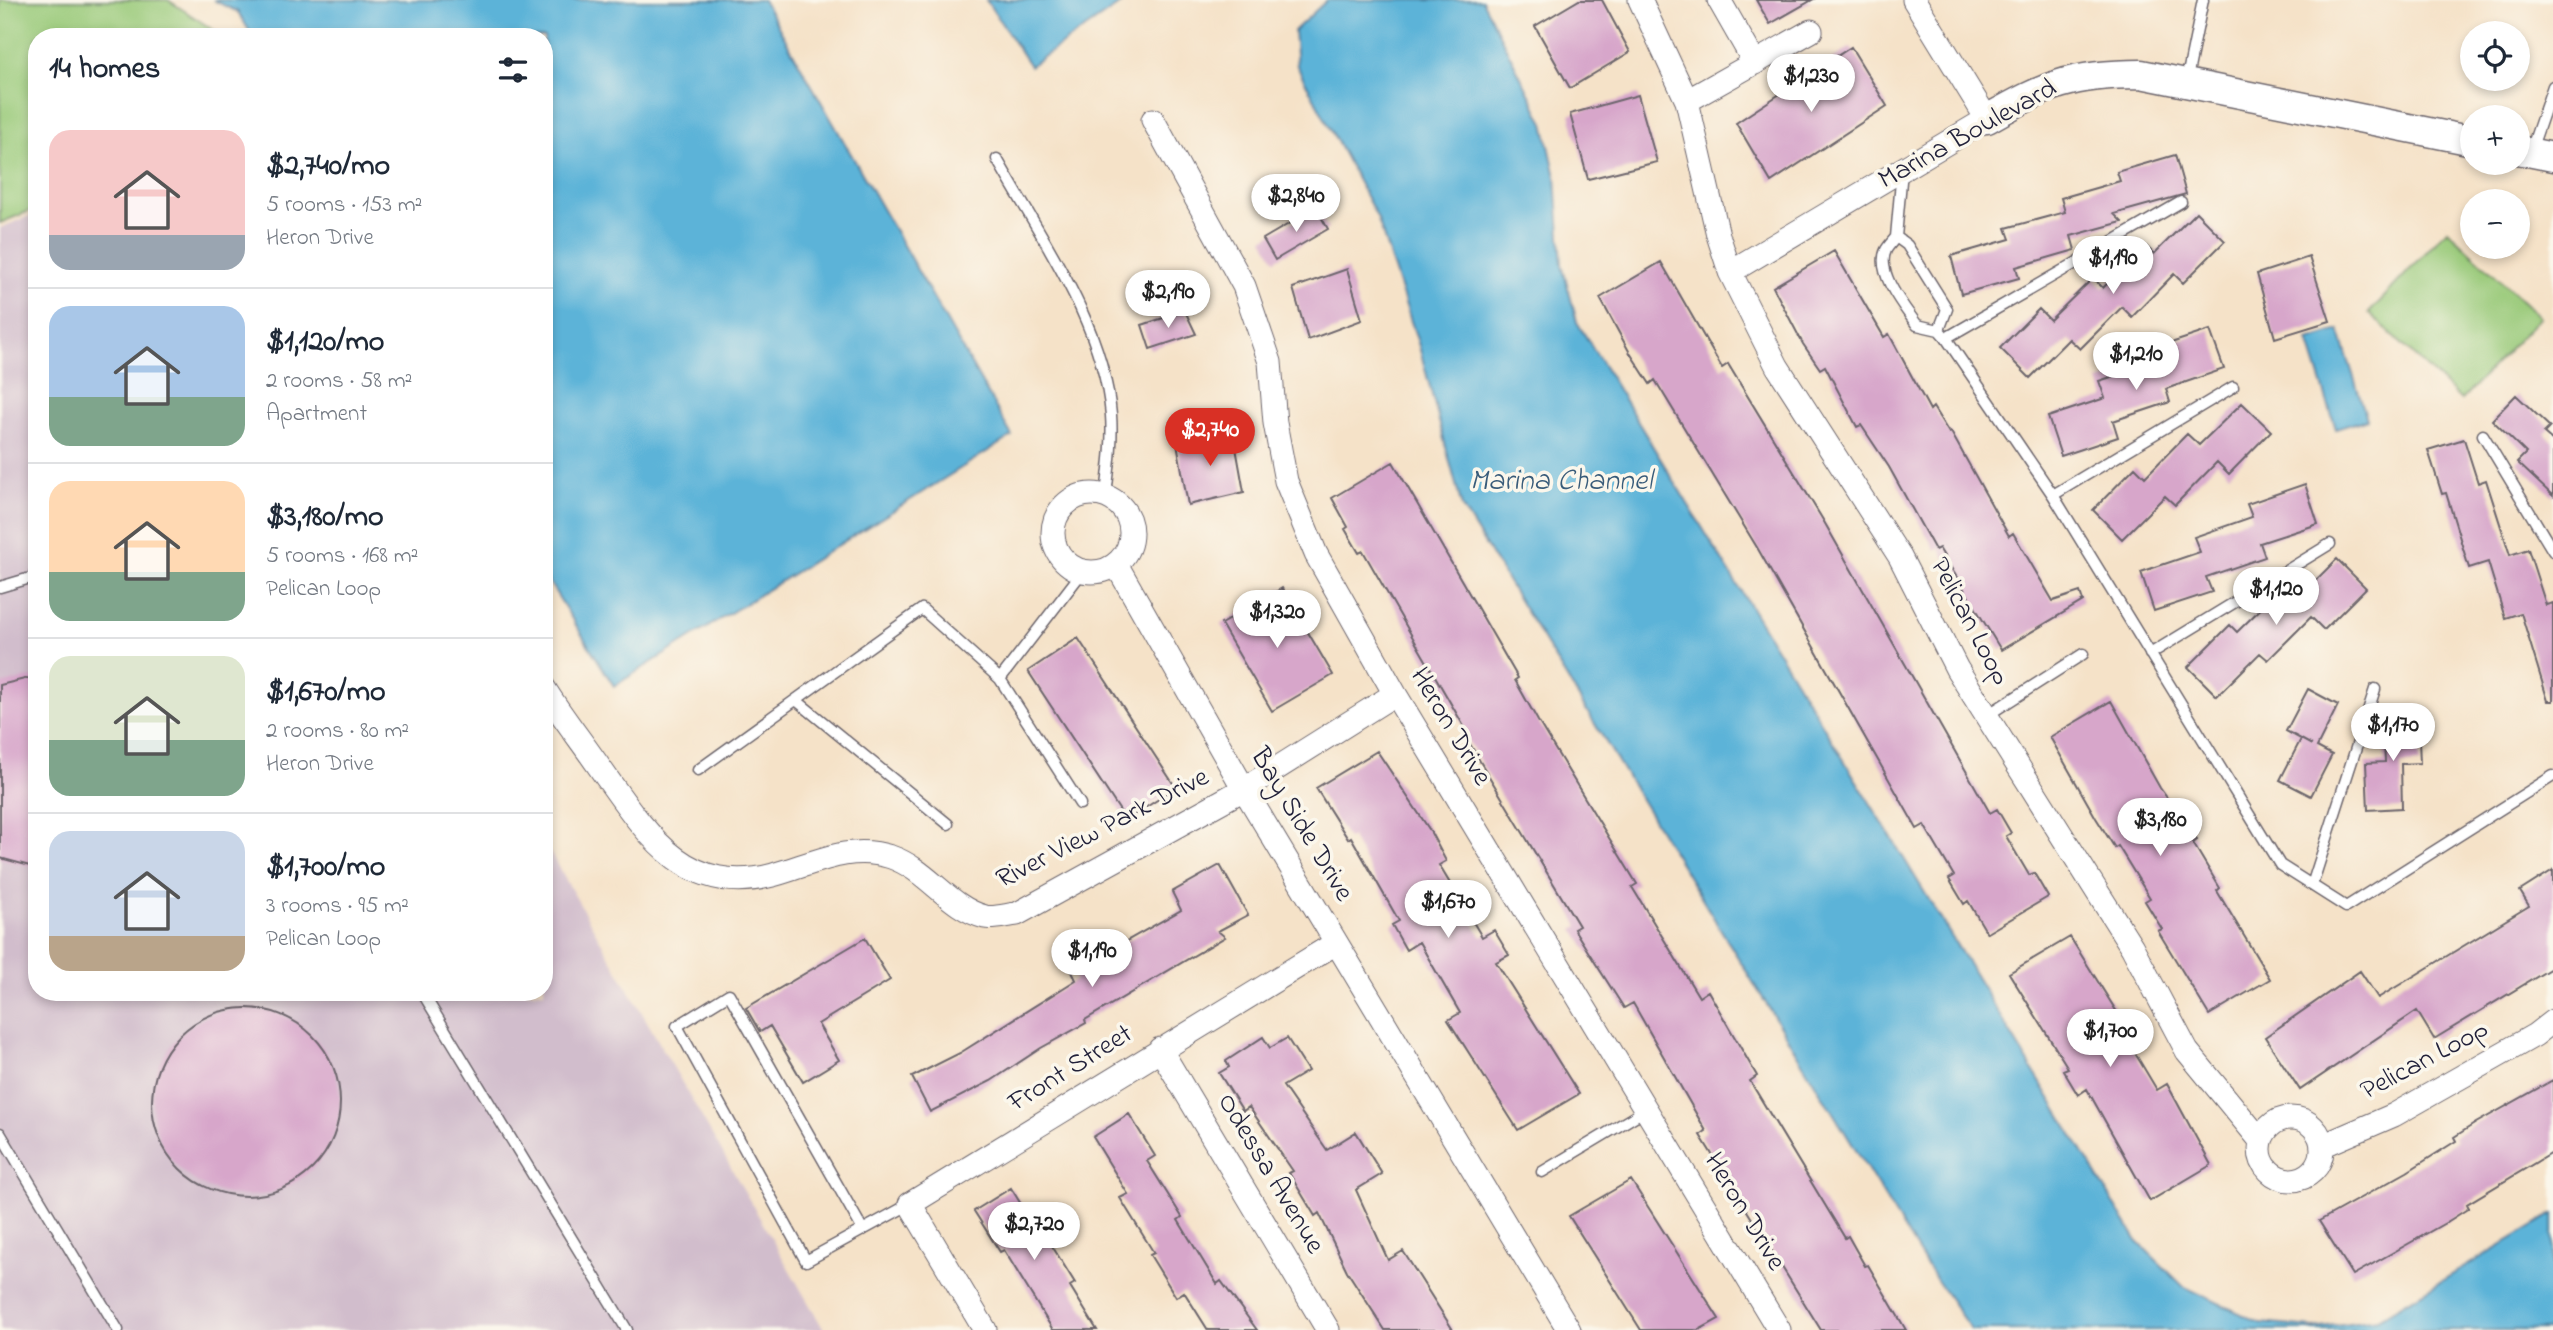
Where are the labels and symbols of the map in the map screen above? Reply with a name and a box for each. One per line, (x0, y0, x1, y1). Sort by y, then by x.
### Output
pin: $1,230 (1754, 54, 1868, 114)
street label: Marina Boulevard (1871, 69, 2065, 201)
pin: $2,840 (1239, 174, 1353, 234)
pin: $1,190 (2056, 236, 2170, 296)
pin: $2,190 (1111, 270, 1225, 330)
pin: $1,210 (2079, 332, 2193, 392)
pin: $2,740 (1153, 408, 1267, 468)
water label: Marina Channel (1470, 460, 1656, 504)
street label: Pelican Loop (1918, 551, 2020, 693)
pin: $1,120 (2219, 568, 2333, 627)
pin: $1,320 (1220, 590, 1334, 650)
street label: Heron Drive (1399, 660, 1502, 794)
pin: $1,170 (2336, 704, 2450, 763)
street label: Bay Side Drive (1238, 739, 1363, 910)
street label: River View Park Drive (989, 757, 1217, 900)
pin: $3,180 (2103, 798, 2217, 858)
pin: $1,670 (1391, 880, 1505, 940)
pin: $1,190 (1035, 930, 1149, 989)
pin: $1,700 (2053, 1010, 2167, 1069)
street label: Pelican Loop (2354, 1010, 2496, 1112)
street label: Front Street (1000, 1015, 1141, 1124)
street label: Odessa Avenue (1206, 1086, 1334, 1263)
street label: Heron Drive (1693, 1145, 1796, 1279)
pin: $2,720 (977, 1202, 1091, 1262)

